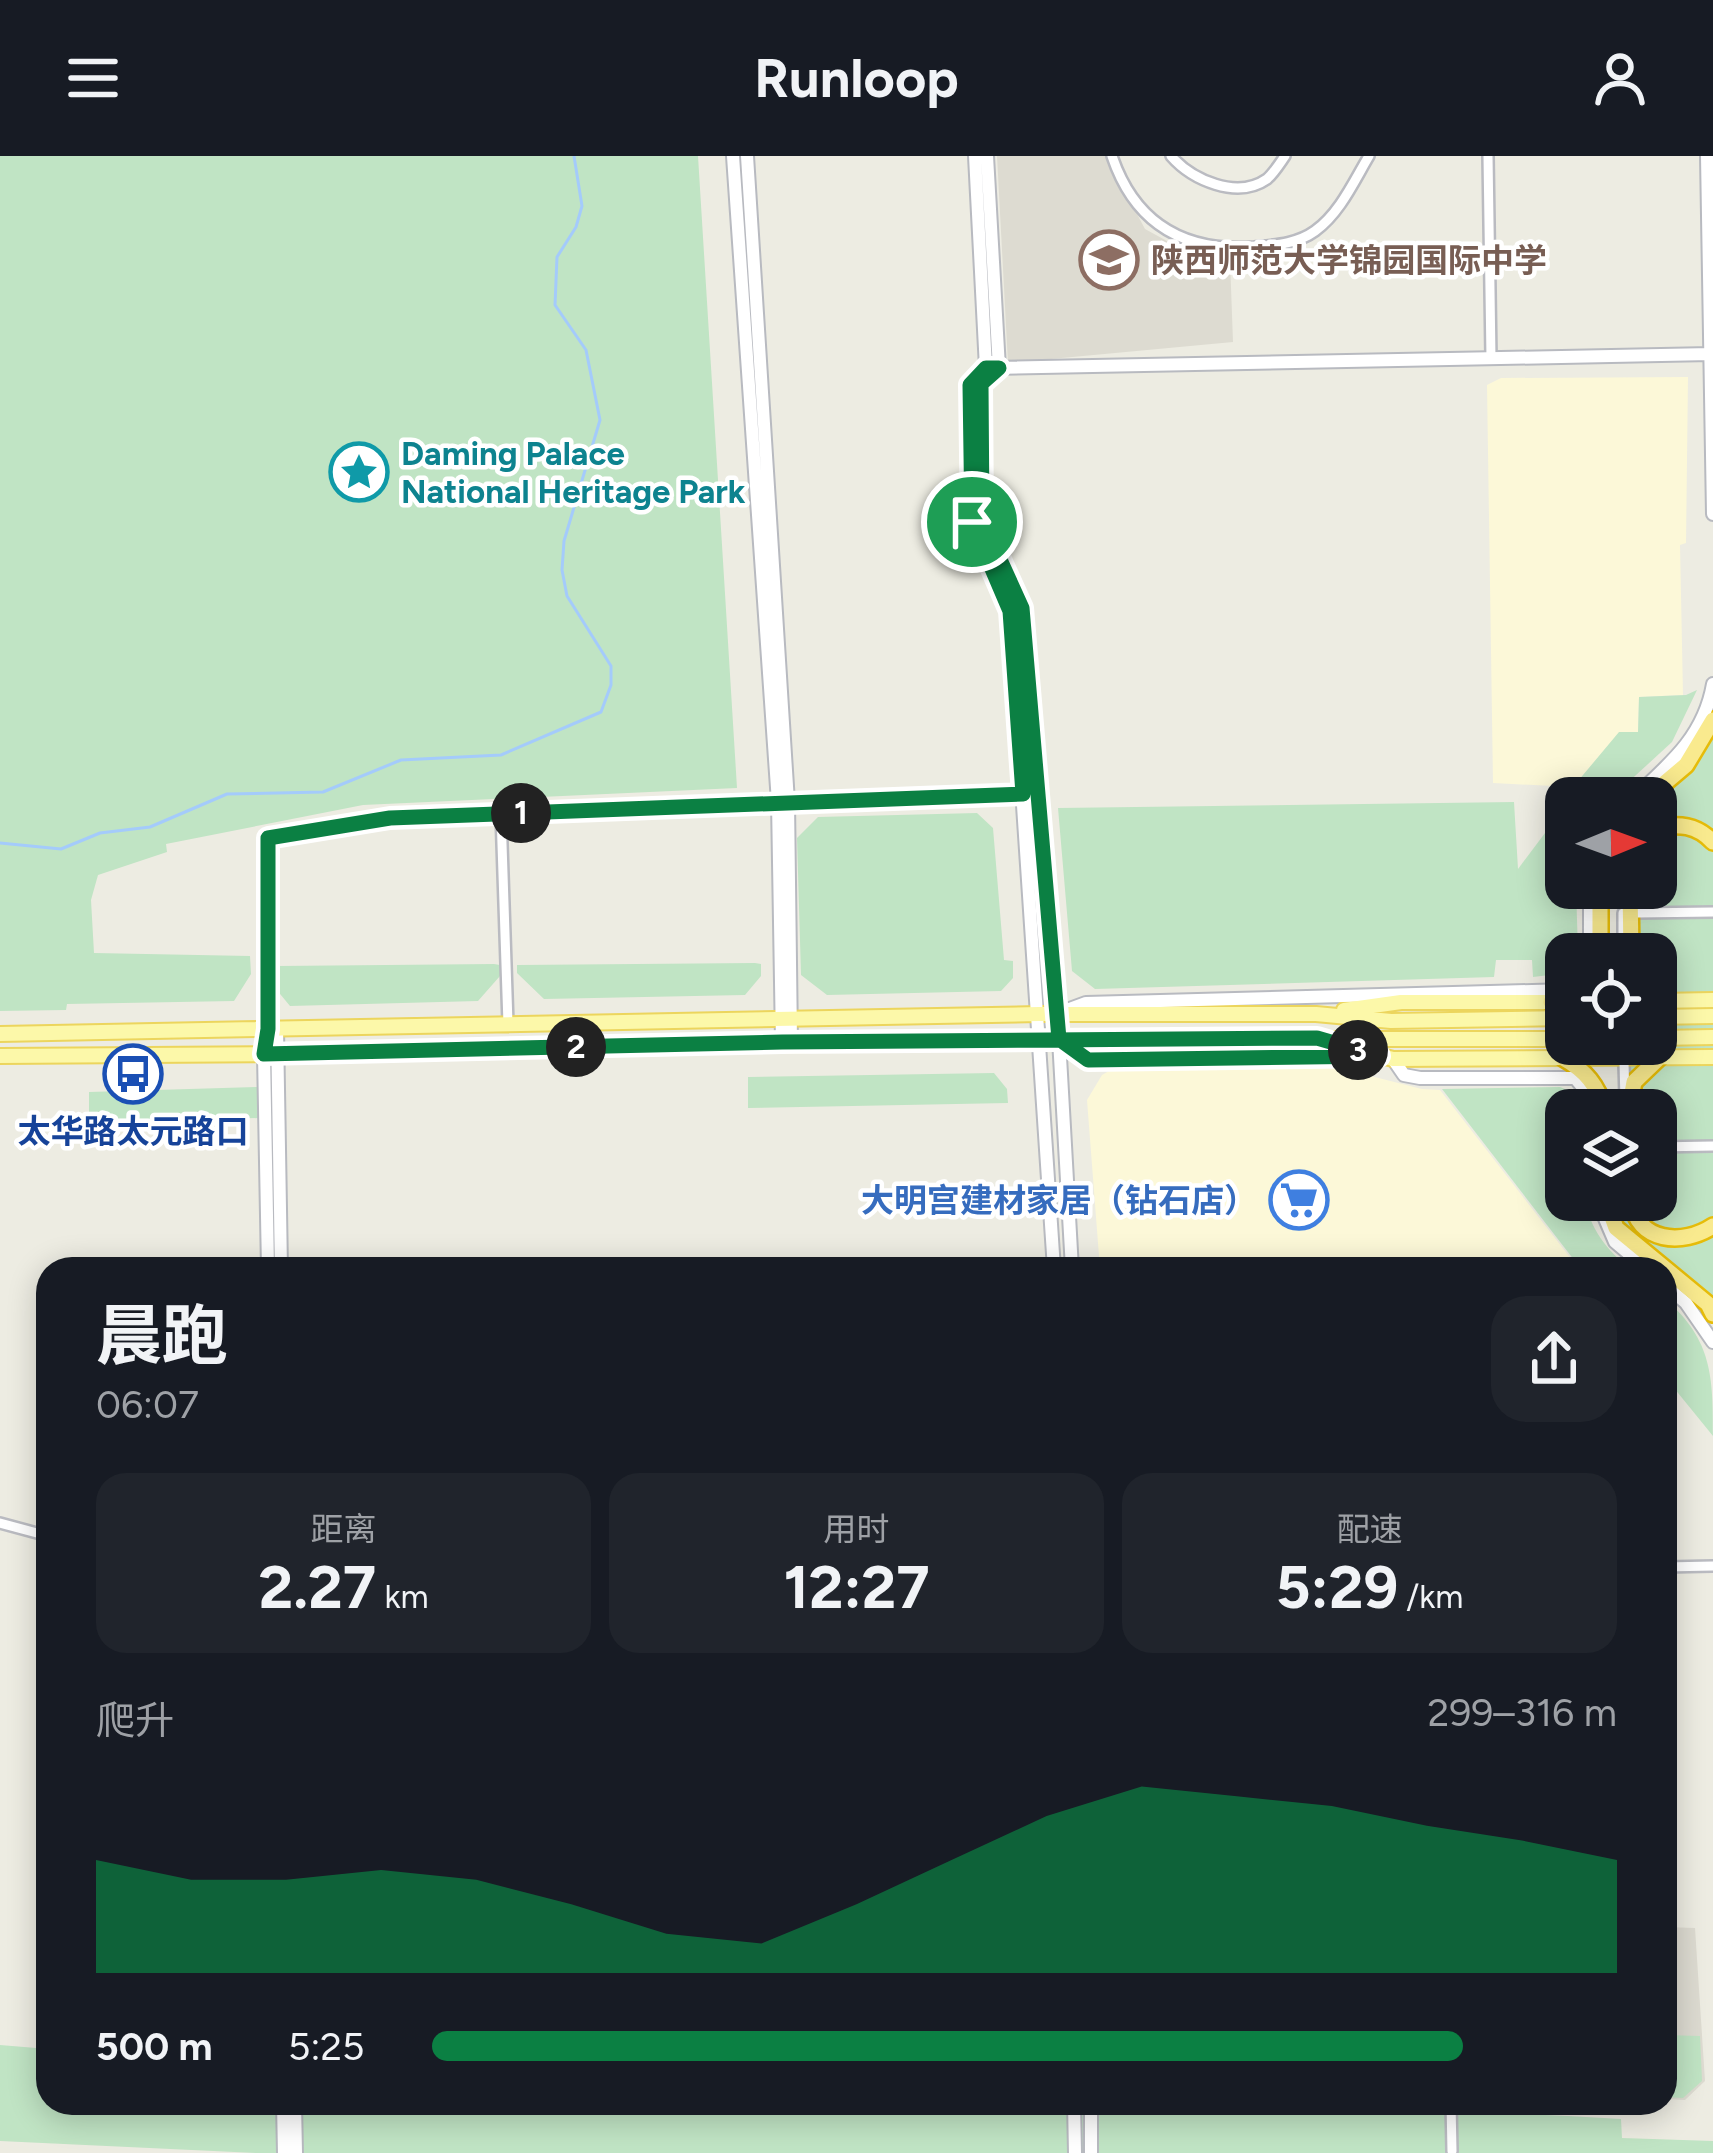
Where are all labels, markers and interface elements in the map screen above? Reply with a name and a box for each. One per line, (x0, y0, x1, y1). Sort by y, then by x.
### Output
icon: menu (60, 45, 126, 111)
icon: person (1587, 45, 1653, 111)
text: Runloop (754, 46, 959, 111)
school or university icon: 陕西师范大学锦园国际中学 (1078, 229, 1140, 291)
place label: 陕西师范大学锦园国际中学 (1151, 241, 1547, 280)
place label: Daming Palace National Heritage Park (401, 434, 746, 511)
place icon: Daming Palace National Heritage Park (328, 441, 390, 503)
pin (921, 471, 1023, 573)
icon: arrive (939, 489, 1005, 555)
north arrow (1545, 777, 1677, 909)
map controls (1545, 777, 1677, 1221)
pin: 1 (491, 783, 551, 843)
text: 1 (514, 793, 528, 832)
button: locate (1545, 933, 1677, 1065)
pin: 2 (546, 1017, 606, 1077)
pin: 3 (1328, 1020, 1388, 1080)
text: 2 (566, 1027, 586, 1066)
text: 3 (1349, 1030, 1367, 1069)
bus stop icon: 太华路太元路口 (102, 1043, 164, 1105)
button: layers (1545, 1089, 1677, 1221)
place label: 太华路太元路口 (18, 1112, 249, 1151)
supermarket icon: 大明宫建材家居（钻石店） (1268, 1169, 1330, 1231)
place label: 大明宫建材家居（钻石店） (861, 1181, 1257, 1220)
text: 晨跑 (96, 1296, 228, 1376)
button: share (1491, 1296, 1617, 1422)
text: 06:07 (96, 1381, 199, 1428)
text: 距离 (311, 1510, 377, 1549)
text: 用时 (824, 1510, 890, 1549)
text: 配速 (1337, 1510, 1403, 1549)
text: 2.27 (259, 1551, 376, 1623)
text: 12:27 (783, 1551, 930, 1623)
text: 5:29 (1276, 1551, 1398, 1623)
text: km (376, 1577, 428, 1616)
text: /km (1398, 1577, 1463, 1616)
text: 299–316 m (1427, 1689, 1617, 1736)
text: 爬升 (96, 1697, 174, 1744)
text: 500 m (96, 2023, 213, 2070)
text: 5:25 (288, 2023, 365, 2070)

